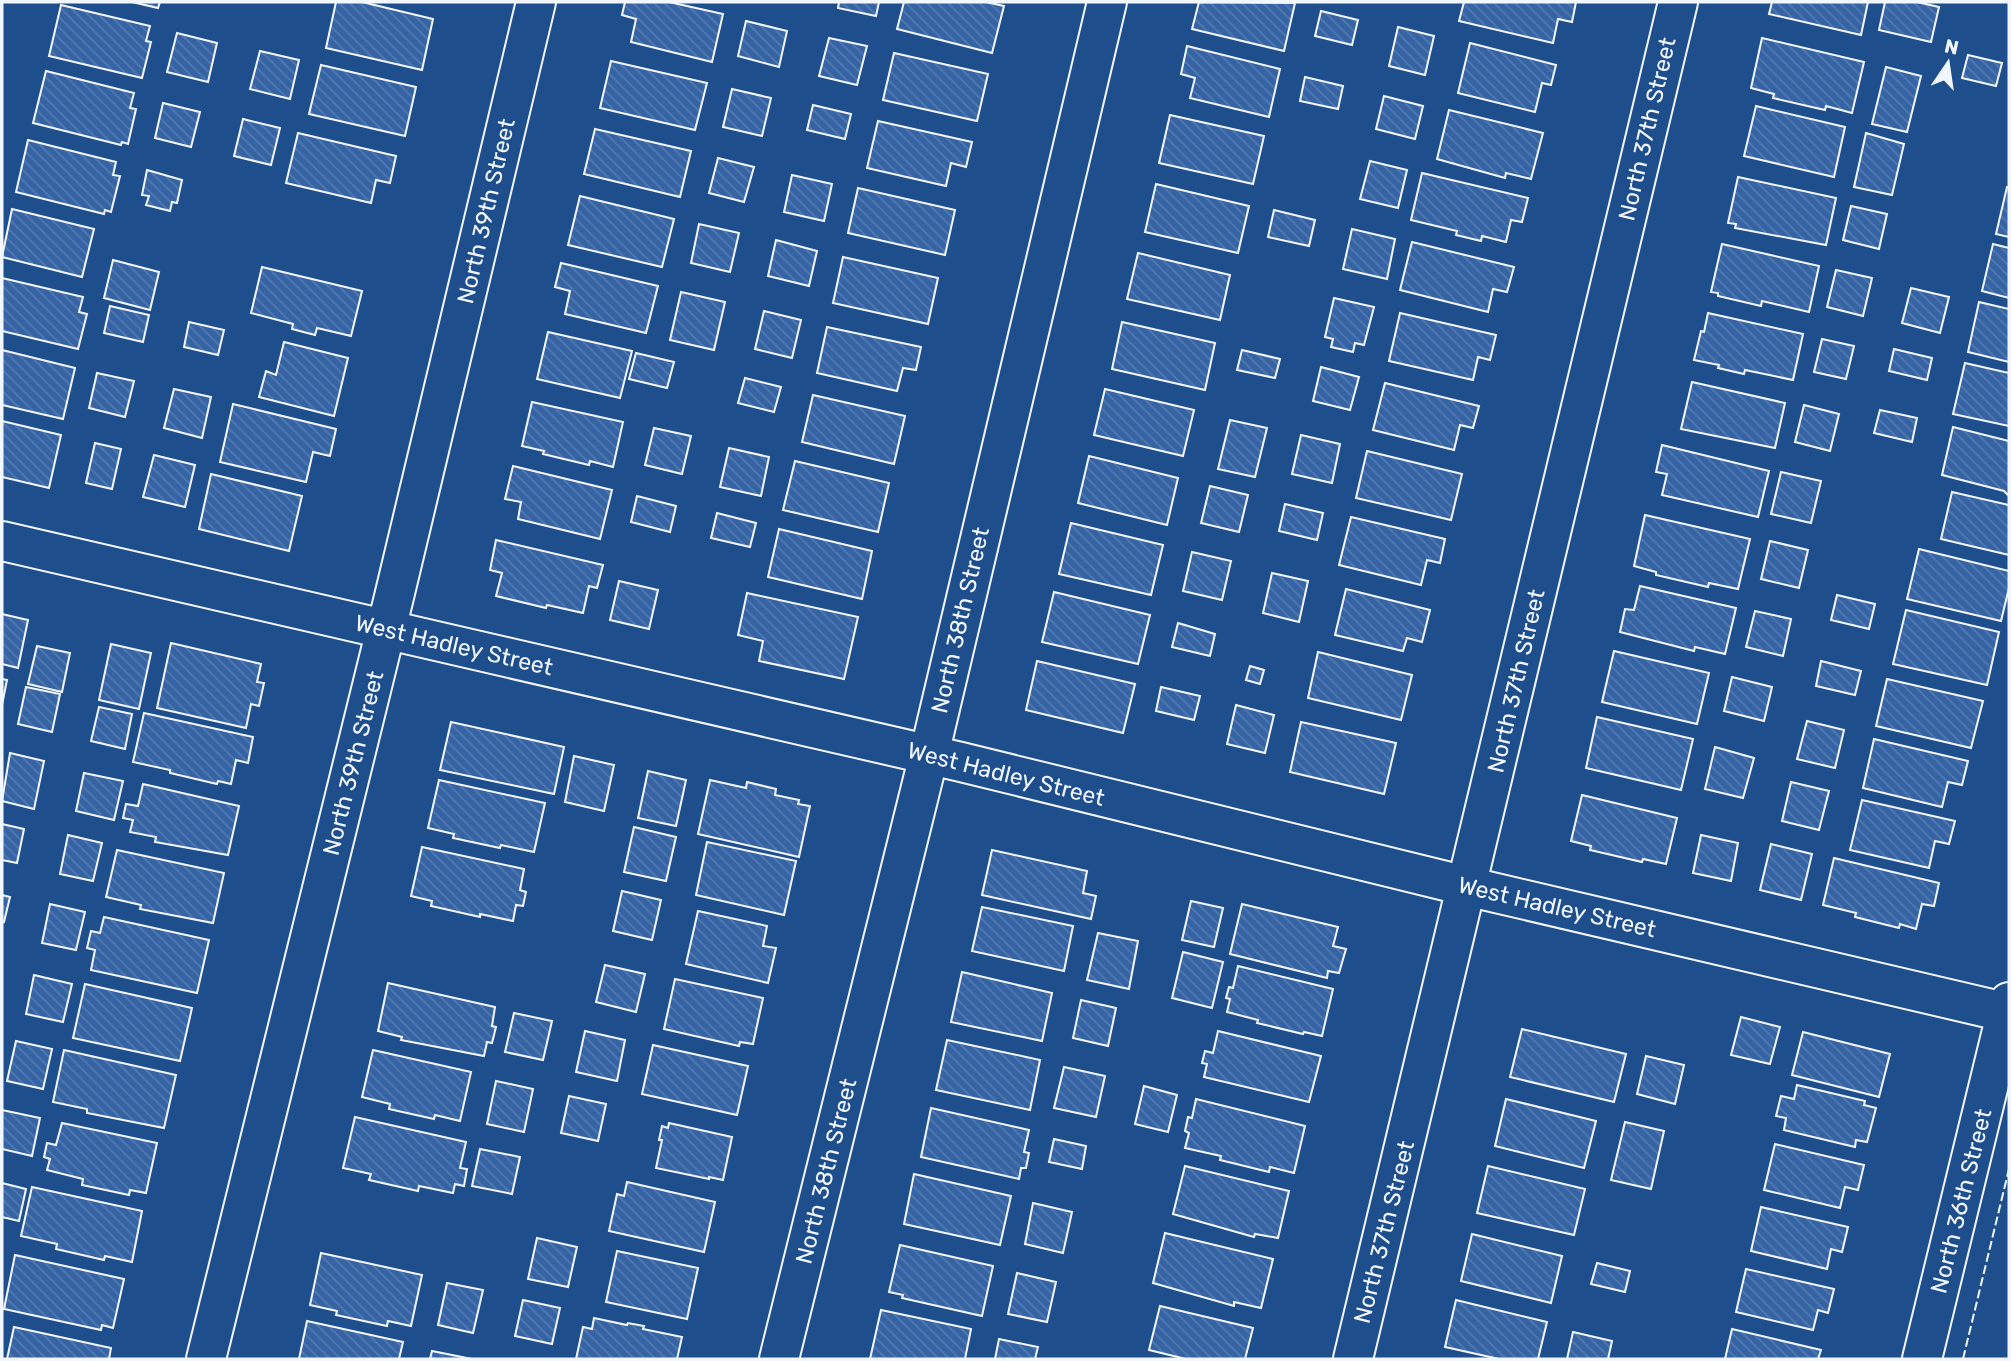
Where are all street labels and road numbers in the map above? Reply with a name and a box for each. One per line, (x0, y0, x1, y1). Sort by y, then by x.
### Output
street label: North 37th Street (1612, 35, 1682, 223)
street label: North 39th Street (451, 116, 521, 306)
street label: North 38th Street (925, 524, 995, 716)
street label: North 37th Street (1481, 587, 1551, 775)
street label: West Hadley Street (352, 609, 556, 681)
street label: North 39th Street (317, 668, 389, 858)
street label: West Hadley Street (905, 736, 1107, 812)
street label: West Hadley Street (1455, 871, 1659, 943)
street label: North 38th Street (789, 1075, 863, 1267)
street label: North 36th Street (1925, 1106, 1997, 1296)
street label: North 37th Street (1348, 1138, 1420, 1326)

